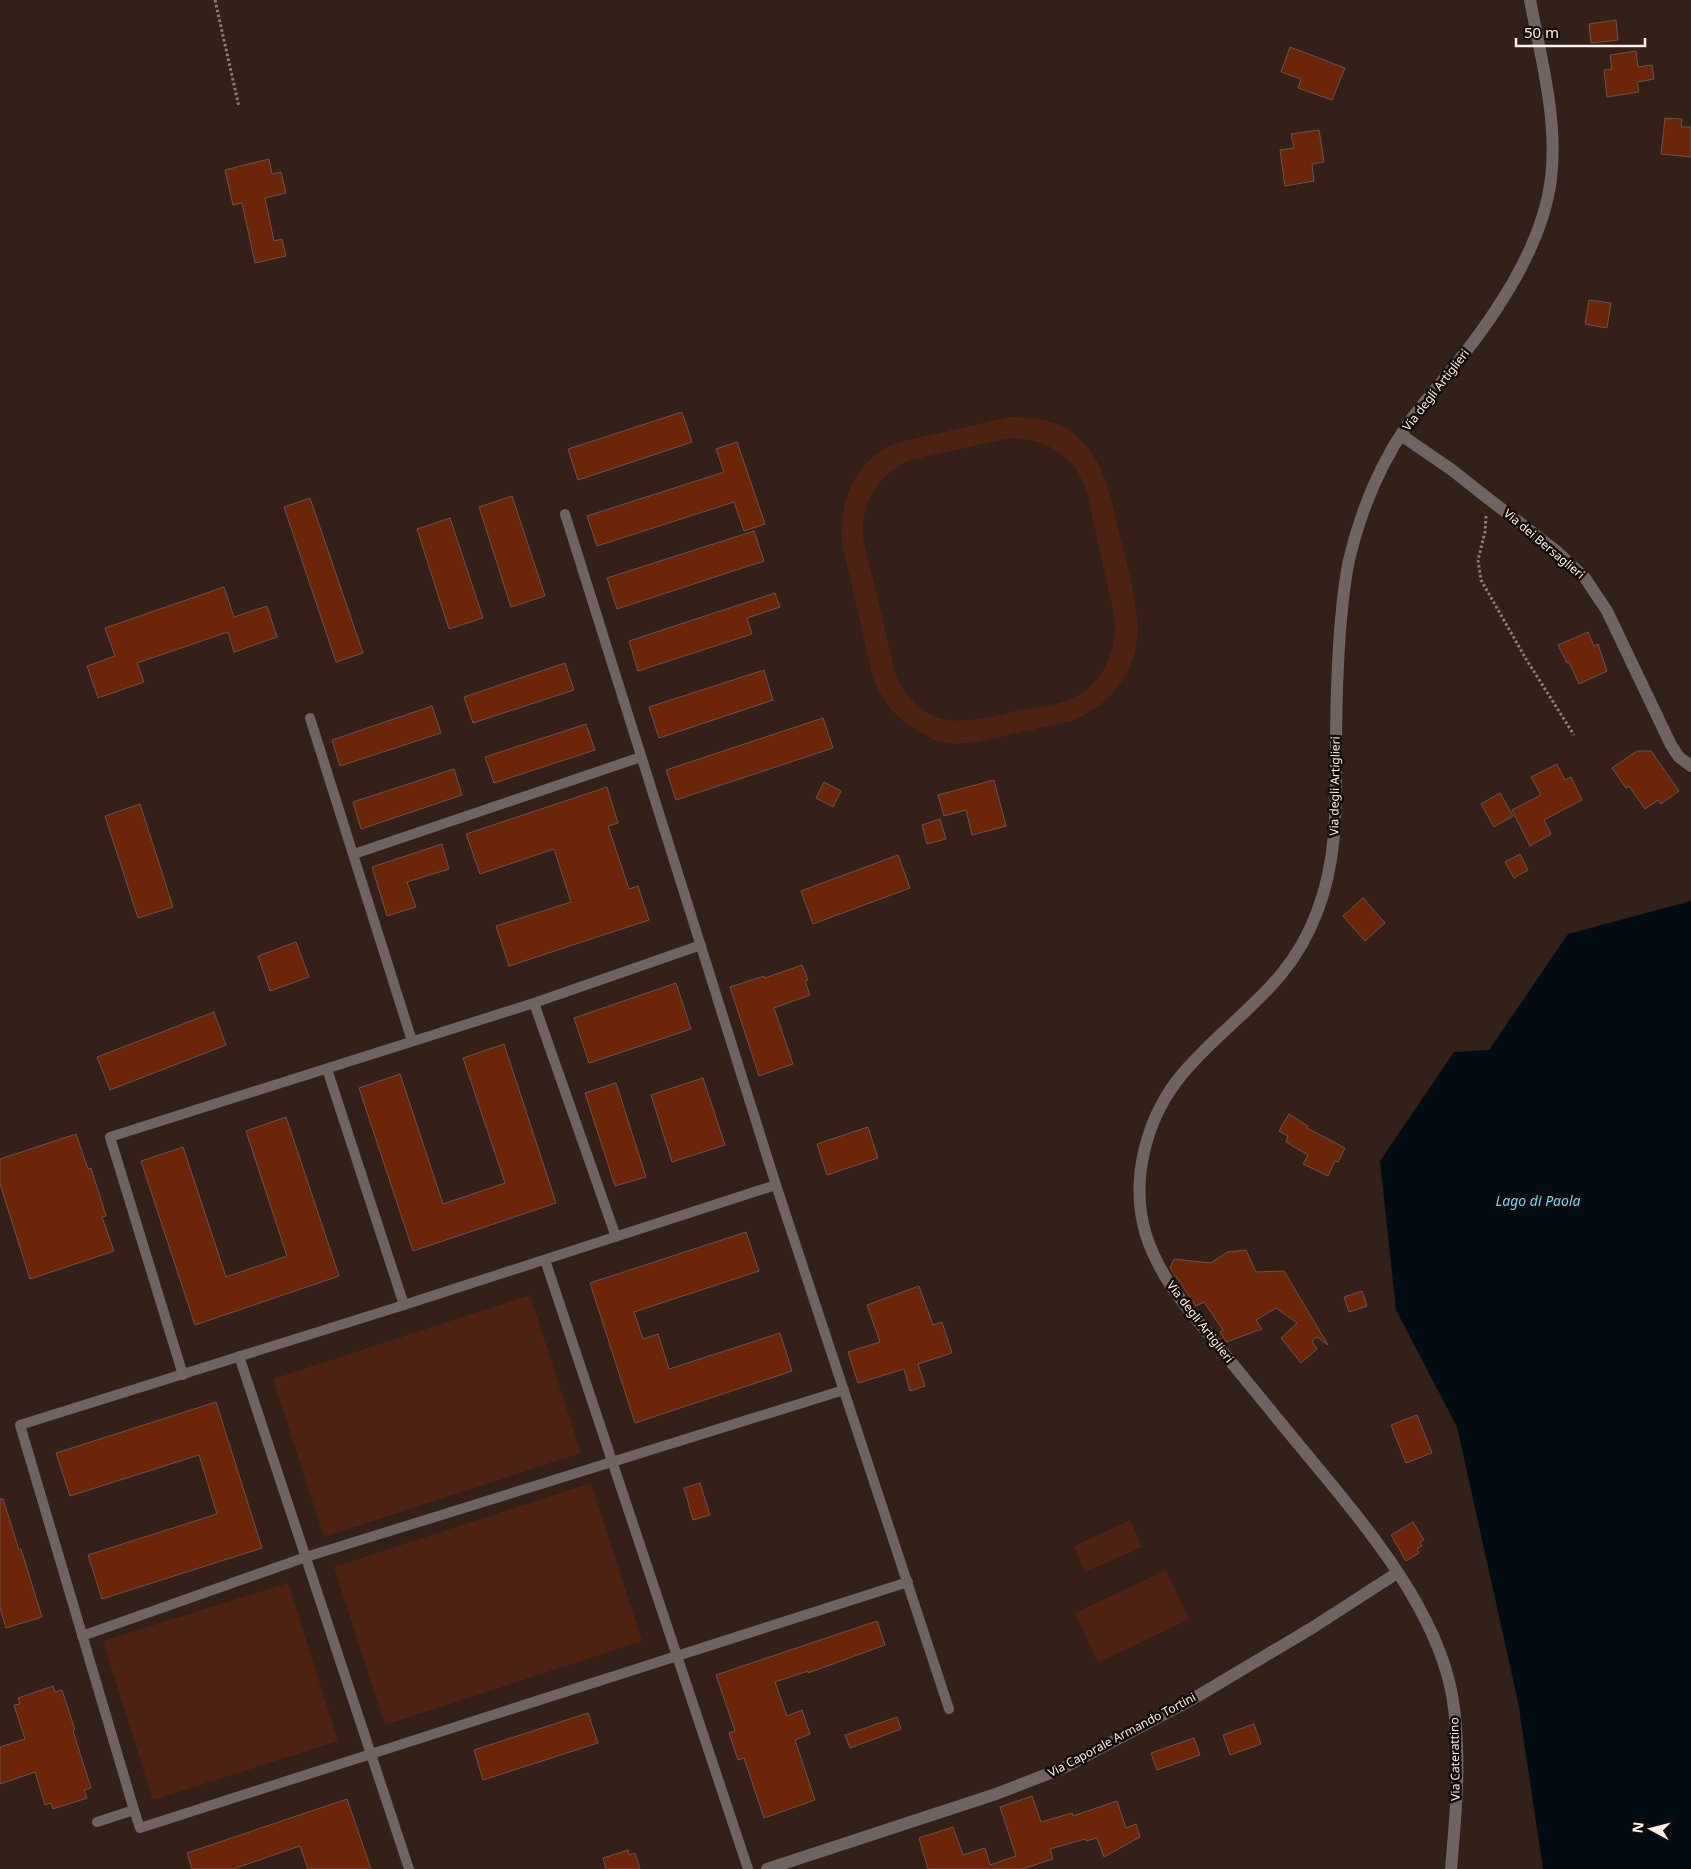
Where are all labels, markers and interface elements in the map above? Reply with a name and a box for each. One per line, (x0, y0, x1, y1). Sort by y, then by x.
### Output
scale bar (1516, 15, 1645, 47)
text: 50 m (1524, 22, 1559, 42)
street label: Via degli Artiglieri (1398, 345, 1473, 434)
street label: Via dei Bersaglieri (1500, 505, 1588, 583)
street label: Via degli Artiglieri (1325, 736, 1344, 836)
water label: Lago di Paola (1496, 1191, 1581, 1210)
street label: Via degli Artiglieri (1163, 1277, 1238, 1366)
street label: Via Caporale Armando Tortini (1045, 1688, 1199, 1781)
street label: Via Caterattino (1445, 1717, 1464, 1801)
north arrow (1626, 1804, 1676, 1854)
text: N (1627, 1821, 1648, 1834)

